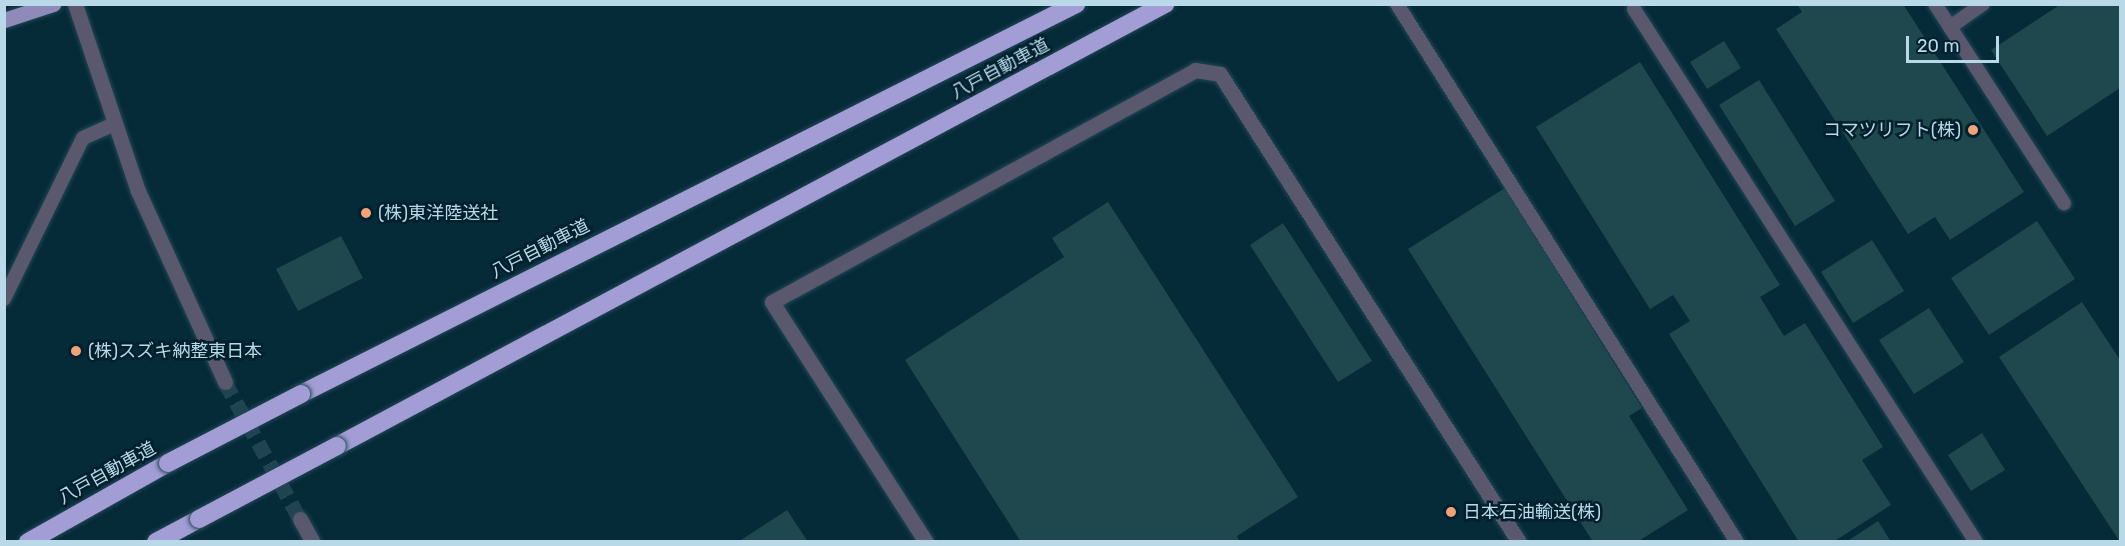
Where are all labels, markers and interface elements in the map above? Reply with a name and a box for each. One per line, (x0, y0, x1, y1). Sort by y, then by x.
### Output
scale bar (1909, 24, 2002, 62)
street label: 八戸自動車道 (947, 34, 1053, 104)
text: 20 m (1917, 35, 1959, 57)
place label: コマツリフト(株) (1823, 119, 1961, 141)
marker: コマツリフト(株) (1966, 123, 1980, 137)
place label: (株)東洋陸送社 (378, 202, 498, 224)
marker: (株)東洋陸送社 (359, 206, 373, 220)
street label: 八戸自動車道 (487, 215, 593, 283)
place label: (株)スズキ納整東日本 (88, 340, 262, 362)
marker: (株)スズキ納整東日本 (69, 344, 83, 358)
street label: 八戸自動車道 (55, 437, 159, 509)
place label: 日本石油輸送(株) (1463, 501, 1601, 523)
marker: 日本石油輸送(株) (1444, 505, 1458, 519)

